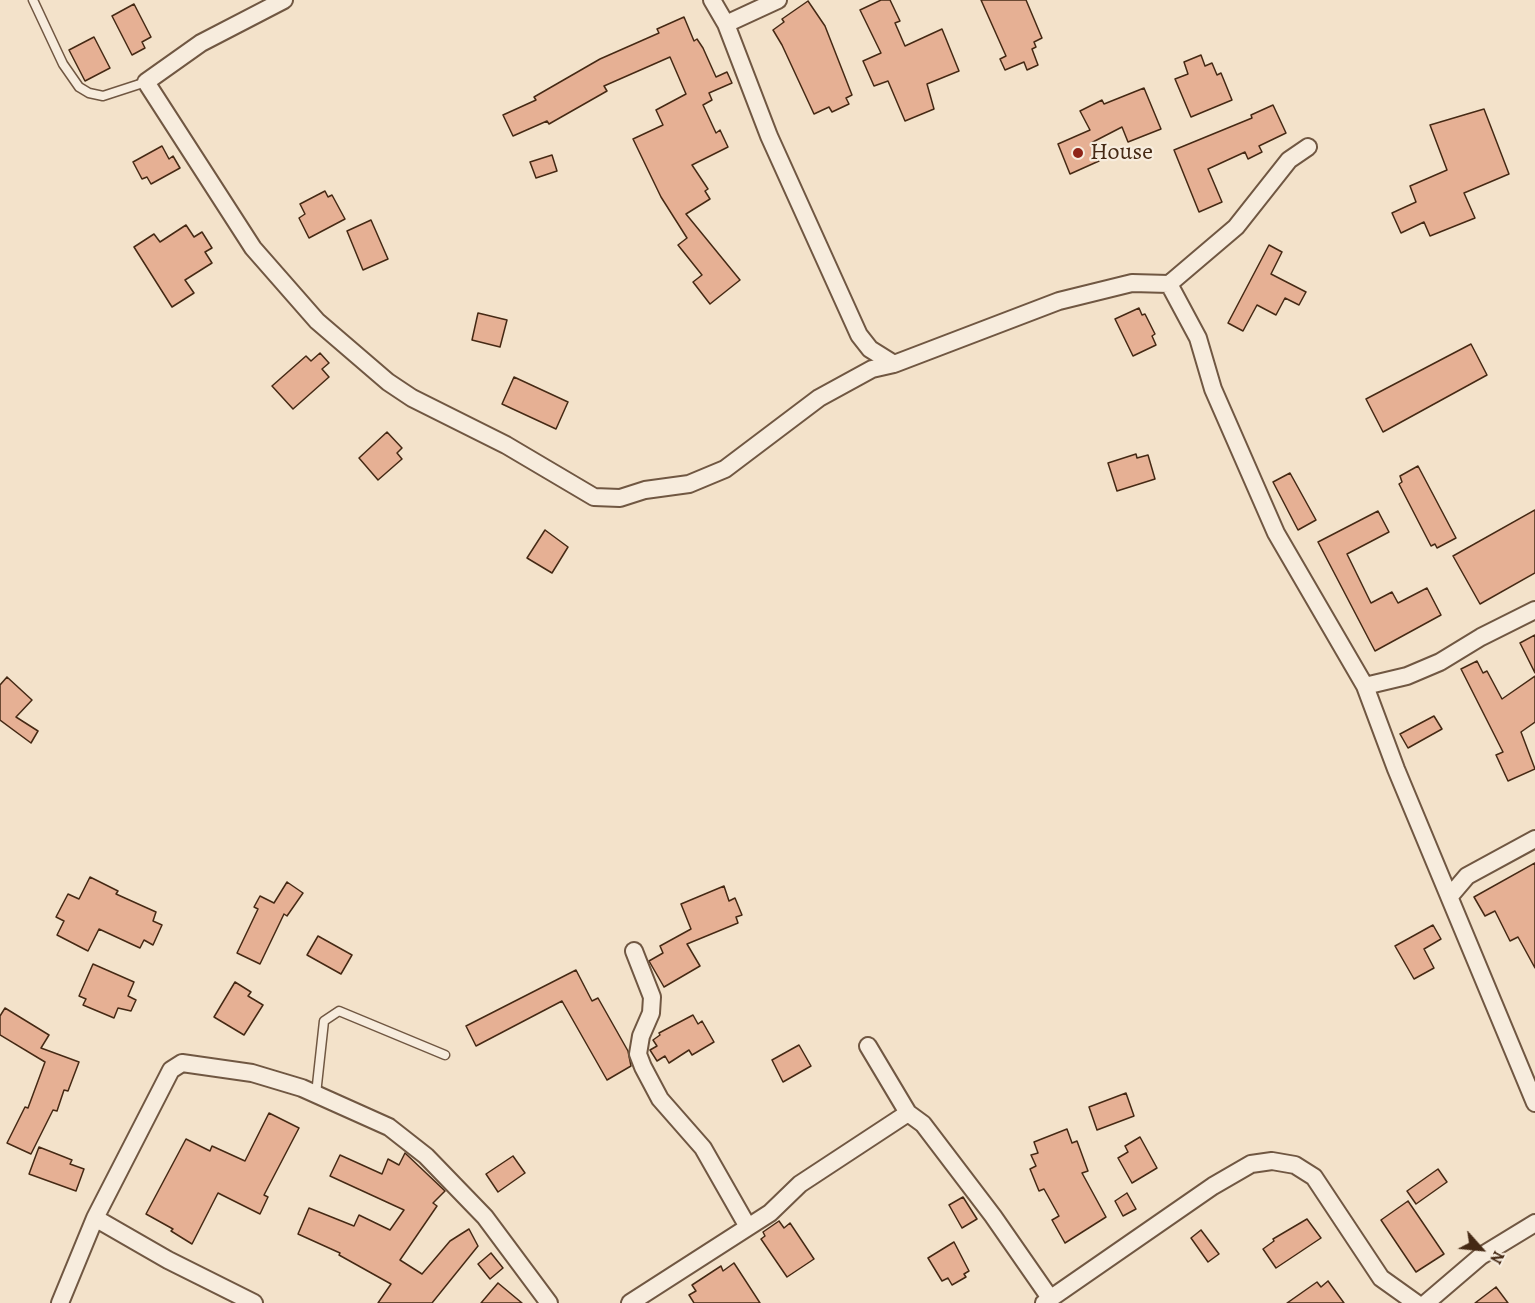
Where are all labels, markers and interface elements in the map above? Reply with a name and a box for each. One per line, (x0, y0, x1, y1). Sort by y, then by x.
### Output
place label: House (1090, 139, 1153, 167)
marker: House (1071, 146, 1085, 160)
north arrow (1451, 1219, 1511, 1279)
text: N (1485, 1247, 1509, 1267)

